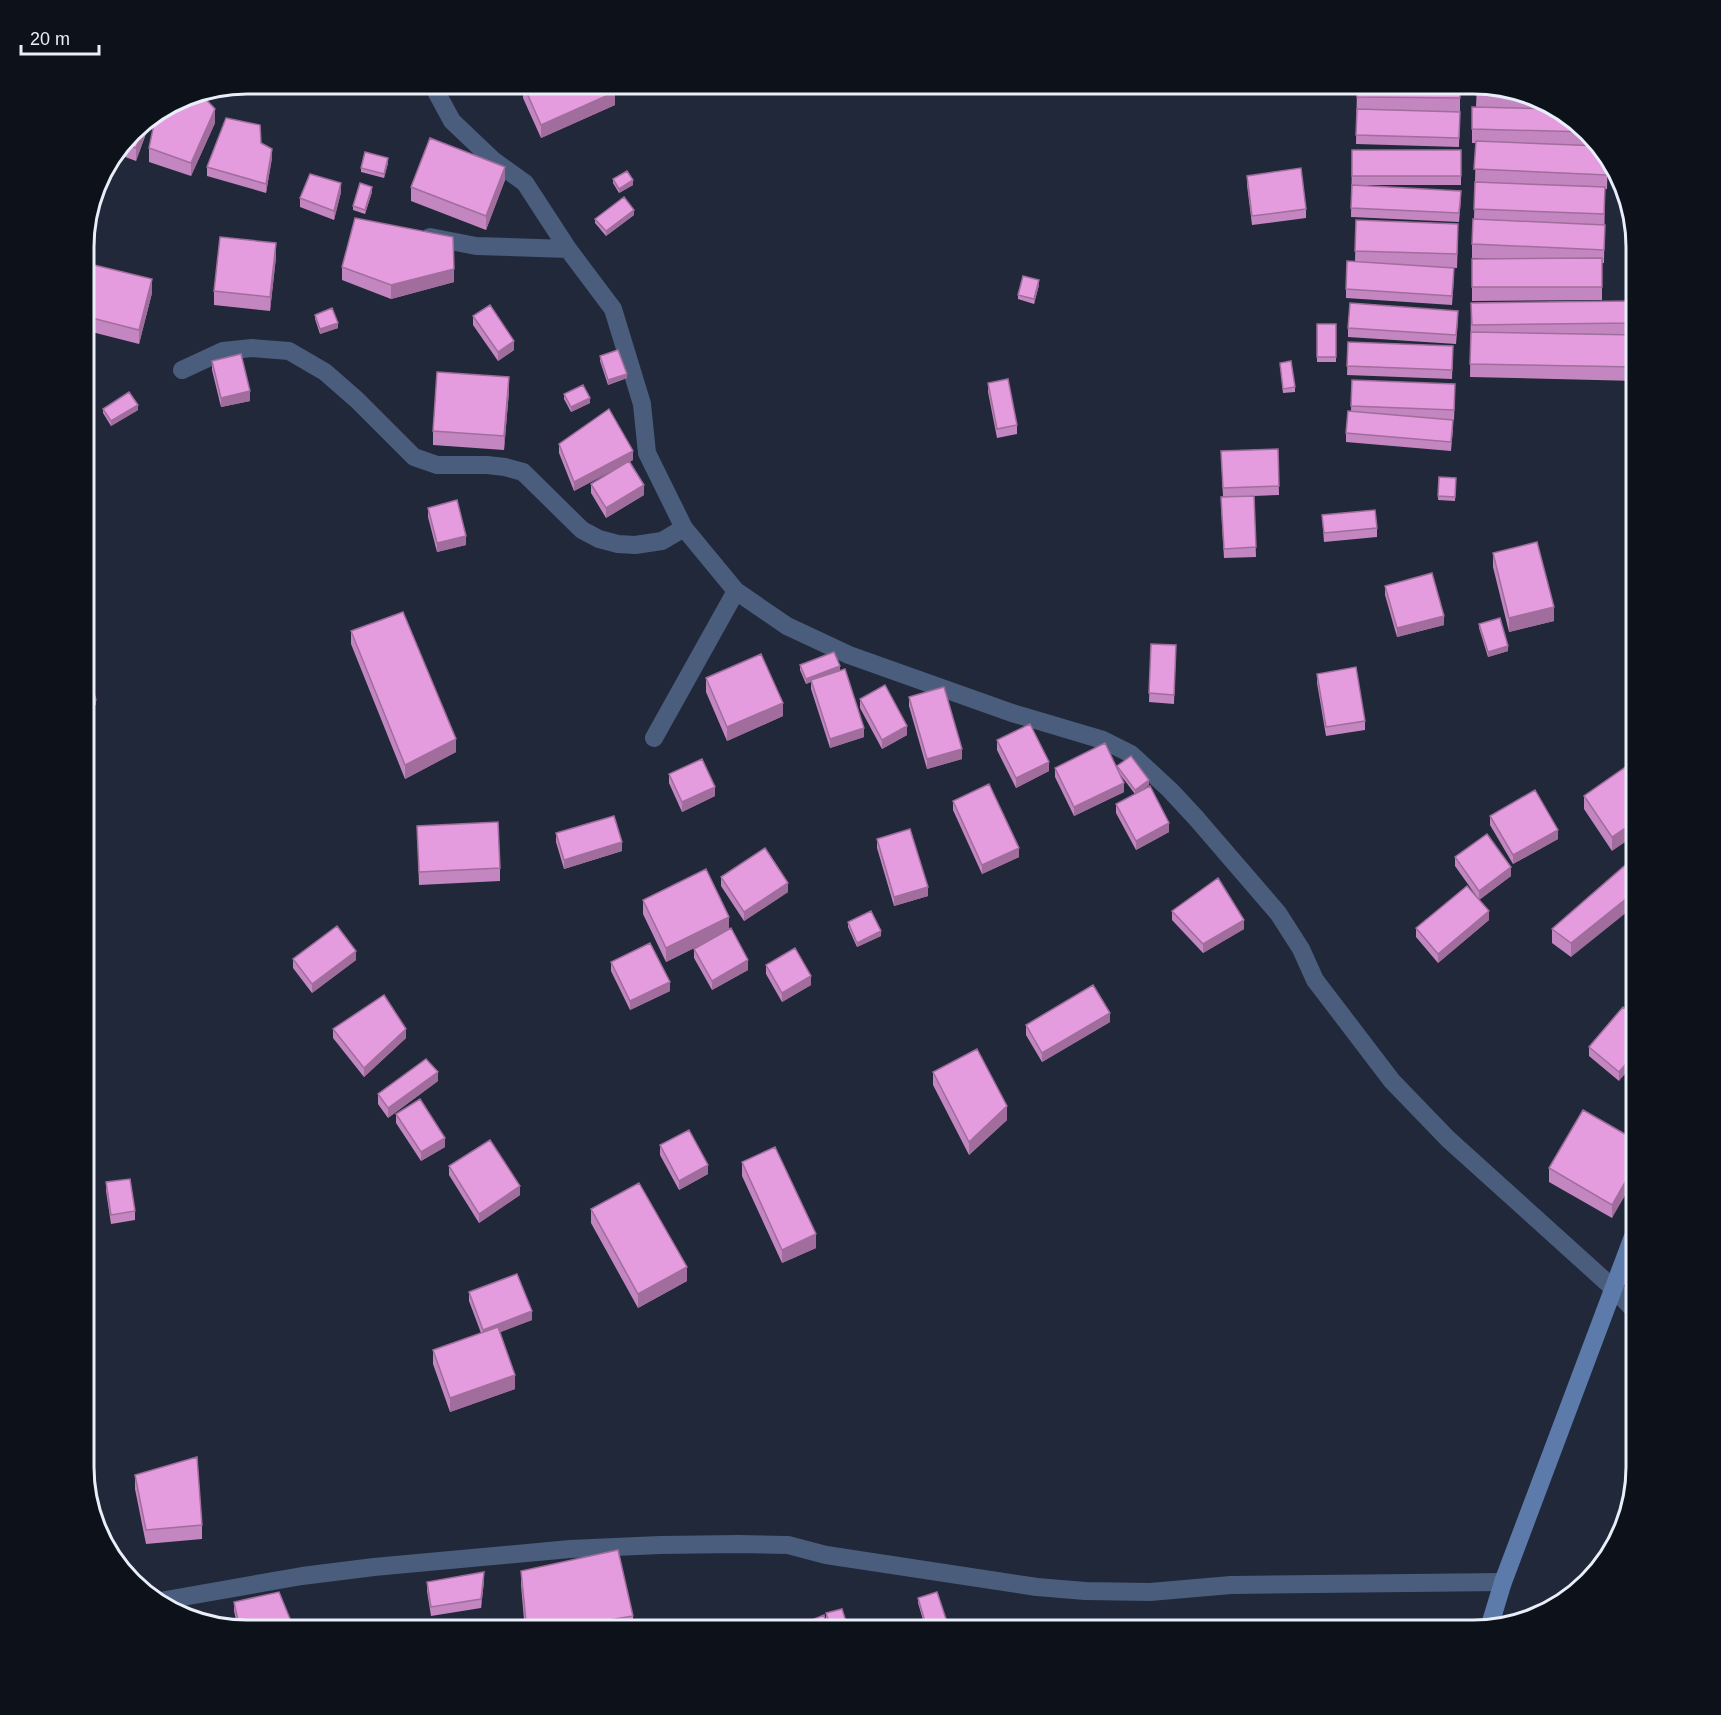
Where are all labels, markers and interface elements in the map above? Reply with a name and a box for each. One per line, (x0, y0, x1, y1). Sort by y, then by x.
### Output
scale bar (21, 18, 99, 56)
text: 20 m (30, 29, 70, 49)

